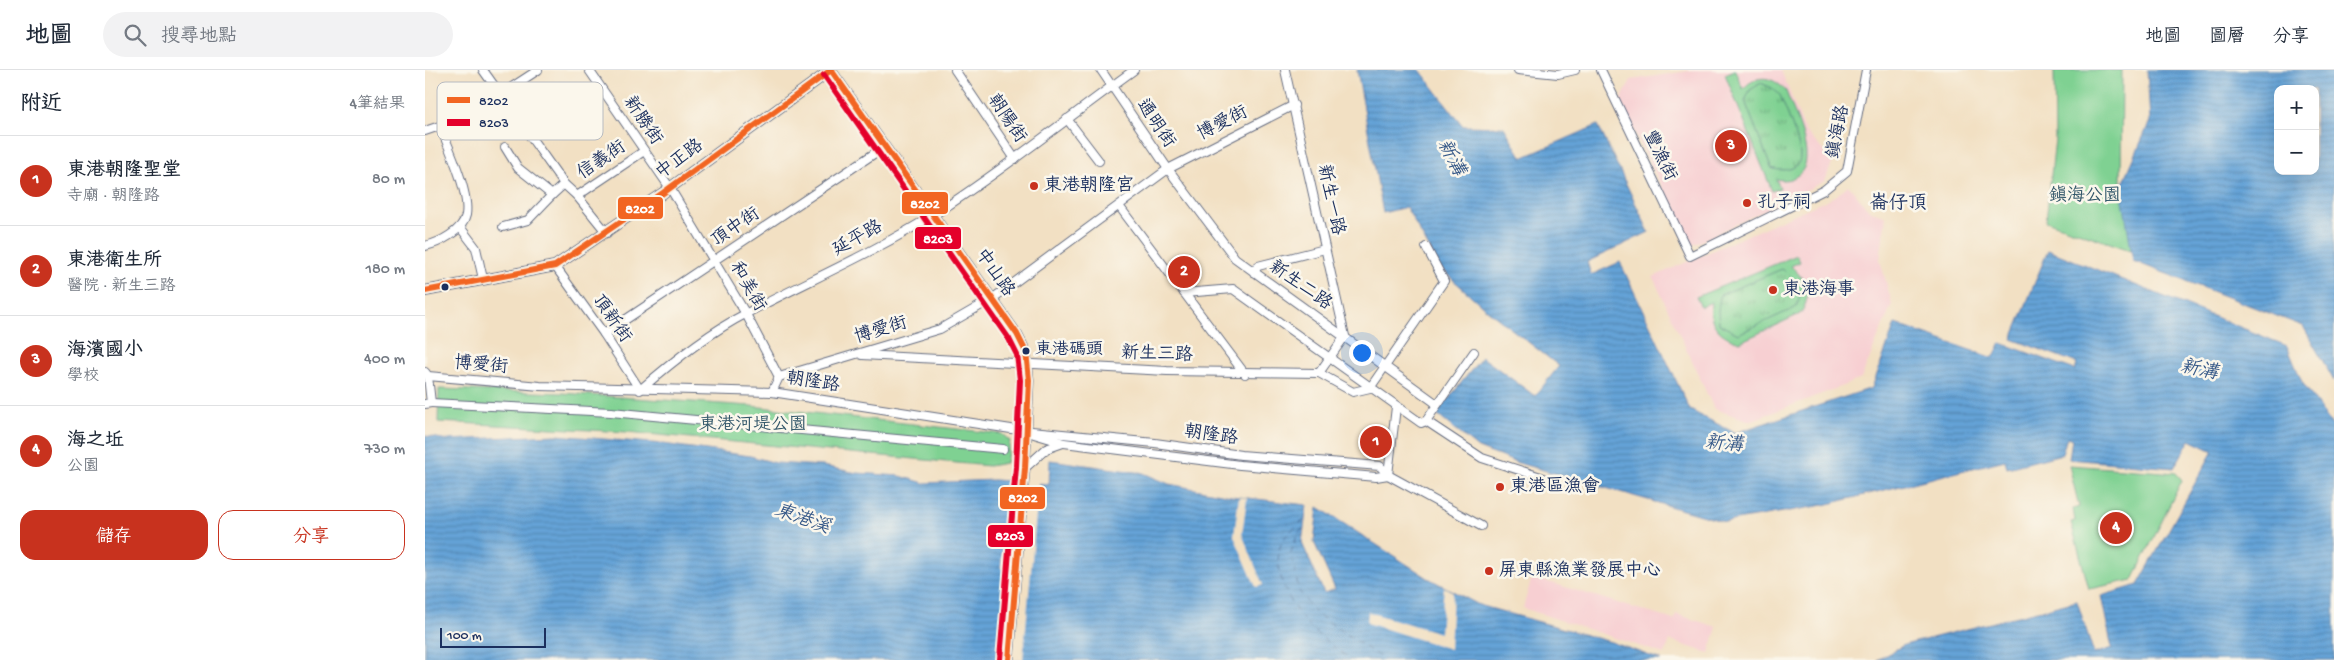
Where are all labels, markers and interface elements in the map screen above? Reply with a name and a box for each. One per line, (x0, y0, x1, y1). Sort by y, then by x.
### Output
search box (103, 12, 453, 57)
icon: search (121, 21, 149, 49)
text: 地圖 (25, 23, 73, 52)
text: 搜尋地點 (161, 26, 237, 49)
text: 地圖 (2145, 27, 2181, 48)
text: 圖層 (2209, 27, 2245, 48)
text: 分享 (2273, 27, 2309, 48)
legend (437, 82, 603, 140)
map controls (2274, 85, 2319, 175)
button: + (2274, 85, 2319, 130)
street label: 朝陽街 (982, 90, 1031, 147)
street label: 新勝街 (618, 92, 667, 149)
text: 附近 (20, 93, 62, 118)
text: 8202 (479, 94, 508, 111)
street label: 通明街 (1131, 95, 1180, 152)
text: 4筆結果 (349, 96, 405, 115)
street label: 博愛街 (1194, 101, 1252, 146)
street label: 鎮海路 (1823, 103, 1854, 161)
text: 8203 (479, 116, 509, 133)
street label: 豐漁街 (1638, 127, 1681, 185)
pin: 3 (1715, 127, 1747, 165)
button: − (2274, 130, 2319, 175)
street label: 中正路 (651, 135, 708, 184)
water label: 新溝 (1431, 135, 1471, 182)
street label: 信義街 (573, 136, 630, 185)
text: 東港朝隆聖堂 (67, 160, 181, 183)
street label: 新生一路 (1312, 162, 1349, 237)
text: 1 (33, 171, 39, 190)
text: 80 m (372, 171, 405, 190)
place label: 東港朝隆宮 (1044, 175, 1134, 197)
marker: 東港朝隆宮 (1028, 180, 1040, 192)
park label: 鎮海公園 (2049, 185, 2121, 207)
text: 寺廟 · 朝隆路 (67, 188, 160, 207)
line badge: 8202 (901, 191, 949, 215)
district label: 崙仔頂 (1869, 192, 1927, 216)
place label: 孔子祠 (1757, 193, 1811, 214)
line badge: 8202 (617, 196, 664, 220)
text: 8202 (910, 197, 940, 214)
marker: 孔子祠 (1741, 197, 1753, 209)
text: 8202 (625, 202, 655, 219)
street label: 頂中街 (707, 203, 764, 252)
street label: 延平路 (829, 216, 887, 261)
line badge: 8203 (914, 226, 962, 250)
text: 8203 (923, 232, 953, 249)
street label: 中山路 (970, 244, 1019, 301)
text: 東港衛生所 (67, 250, 162, 273)
pin: 2 (1168, 253, 1200, 291)
street label: 新生二路 (1264, 256, 1336, 315)
street label: 和美街 (724, 258, 770, 316)
text: 2 (32, 261, 40, 280)
text: 180 m (366, 261, 405, 280)
text: 醫院 · 新生三路 (67, 278, 176, 297)
place label: 東港海事 (1783, 279, 1855, 301)
unlabelled marker (440, 282, 450, 292)
marker: 東港海事 (1767, 284, 1779, 296)
street label: 頂新街 (587, 290, 636, 347)
street label: 博愛街 (852, 312, 910, 349)
place label: 東港碼頭 (1035, 339, 1103, 361)
text: 海濱國小 (67, 340, 143, 363)
your location (1349, 340, 1375, 366)
street label: 新生三路 (1121, 342, 1193, 367)
marker: 東港碼頭 (1021, 346, 1031, 356)
text: 3 (32, 351, 40, 370)
text: 400 m (364, 351, 405, 370)
street label: 博愛街 (453, 352, 509, 379)
water label: 新溝 (2178, 355, 2222, 386)
street label: 朝隆路 (785, 367, 841, 398)
text: 學校 (67, 368, 99, 387)
park label: 東港河堤公園 (699, 414, 807, 436)
street label: 朝隆路 (1183, 421, 1239, 450)
pin: 1 (1360, 423, 1392, 461)
text: 海之坵 (67, 430, 124, 453)
water label: 新溝 (1704, 431, 1746, 458)
text: 4 (32, 441, 40, 460)
text: 730 m (364, 441, 405, 460)
text: 公園 (67, 458, 99, 477)
place label: 東港區漁會 (1510, 476, 1600, 498)
marker: 東港區漁會 (1494, 481, 1506, 493)
line badge: 8202 (999, 486, 1046, 510)
text: 8202 (1008, 491, 1038, 508)
water label: 東港溪 (771, 499, 834, 540)
pin: 4 (2100, 509, 2132, 547)
button: 儲存 (20, 510, 208, 560)
button: 分享 (218, 510, 405, 560)
line badge: 8203 (987, 524, 1034, 548)
text: 8203 (995, 529, 1025, 546)
place label: 屏東縣漁業發展中心 (1499, 560, 1661, 582)
marker: 屏東縣漁業發展中心 (1483, 565, 1495, 577)
scale bar (440, 625, 546, 648)
text: 100 m (447, 628, 482, 645)

